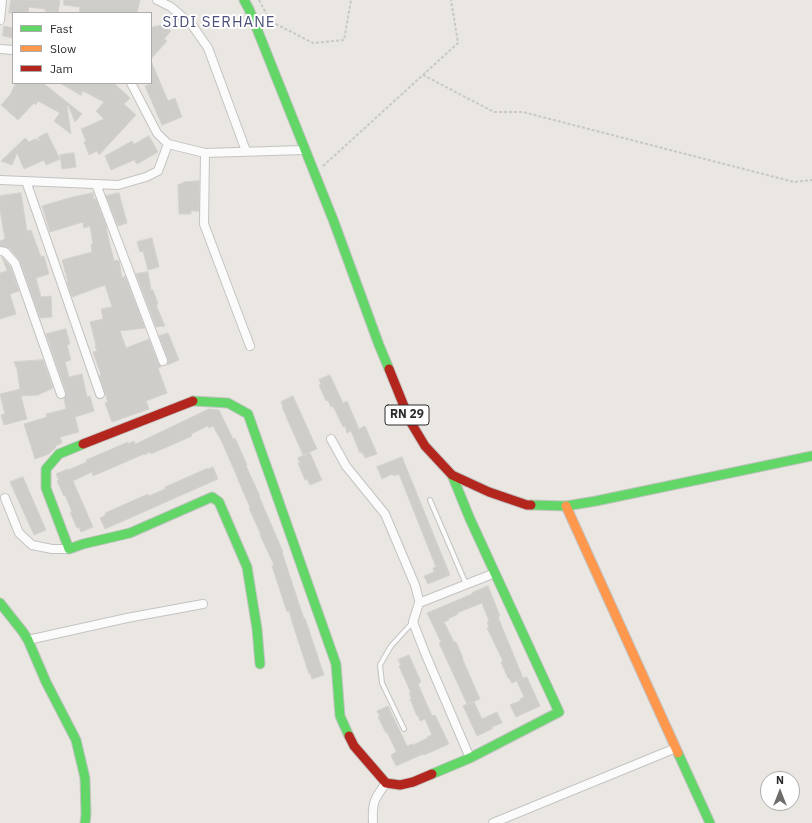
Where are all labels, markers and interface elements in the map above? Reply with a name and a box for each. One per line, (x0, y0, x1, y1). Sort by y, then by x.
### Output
legend (12, 12, 152, 84)
district label: SIDI SERHANE (163, 14, 275, 32)
text: Fast (50, 21, 73, 36)
text: Slow (50, 41, 76, 56)
text: Jam (50, 61, 73, 76)
road number: RN 29 (385, 405, 429, 425)
north arrow (760, 771, 800, 811)
text: N (776, 773, 784, 787)

